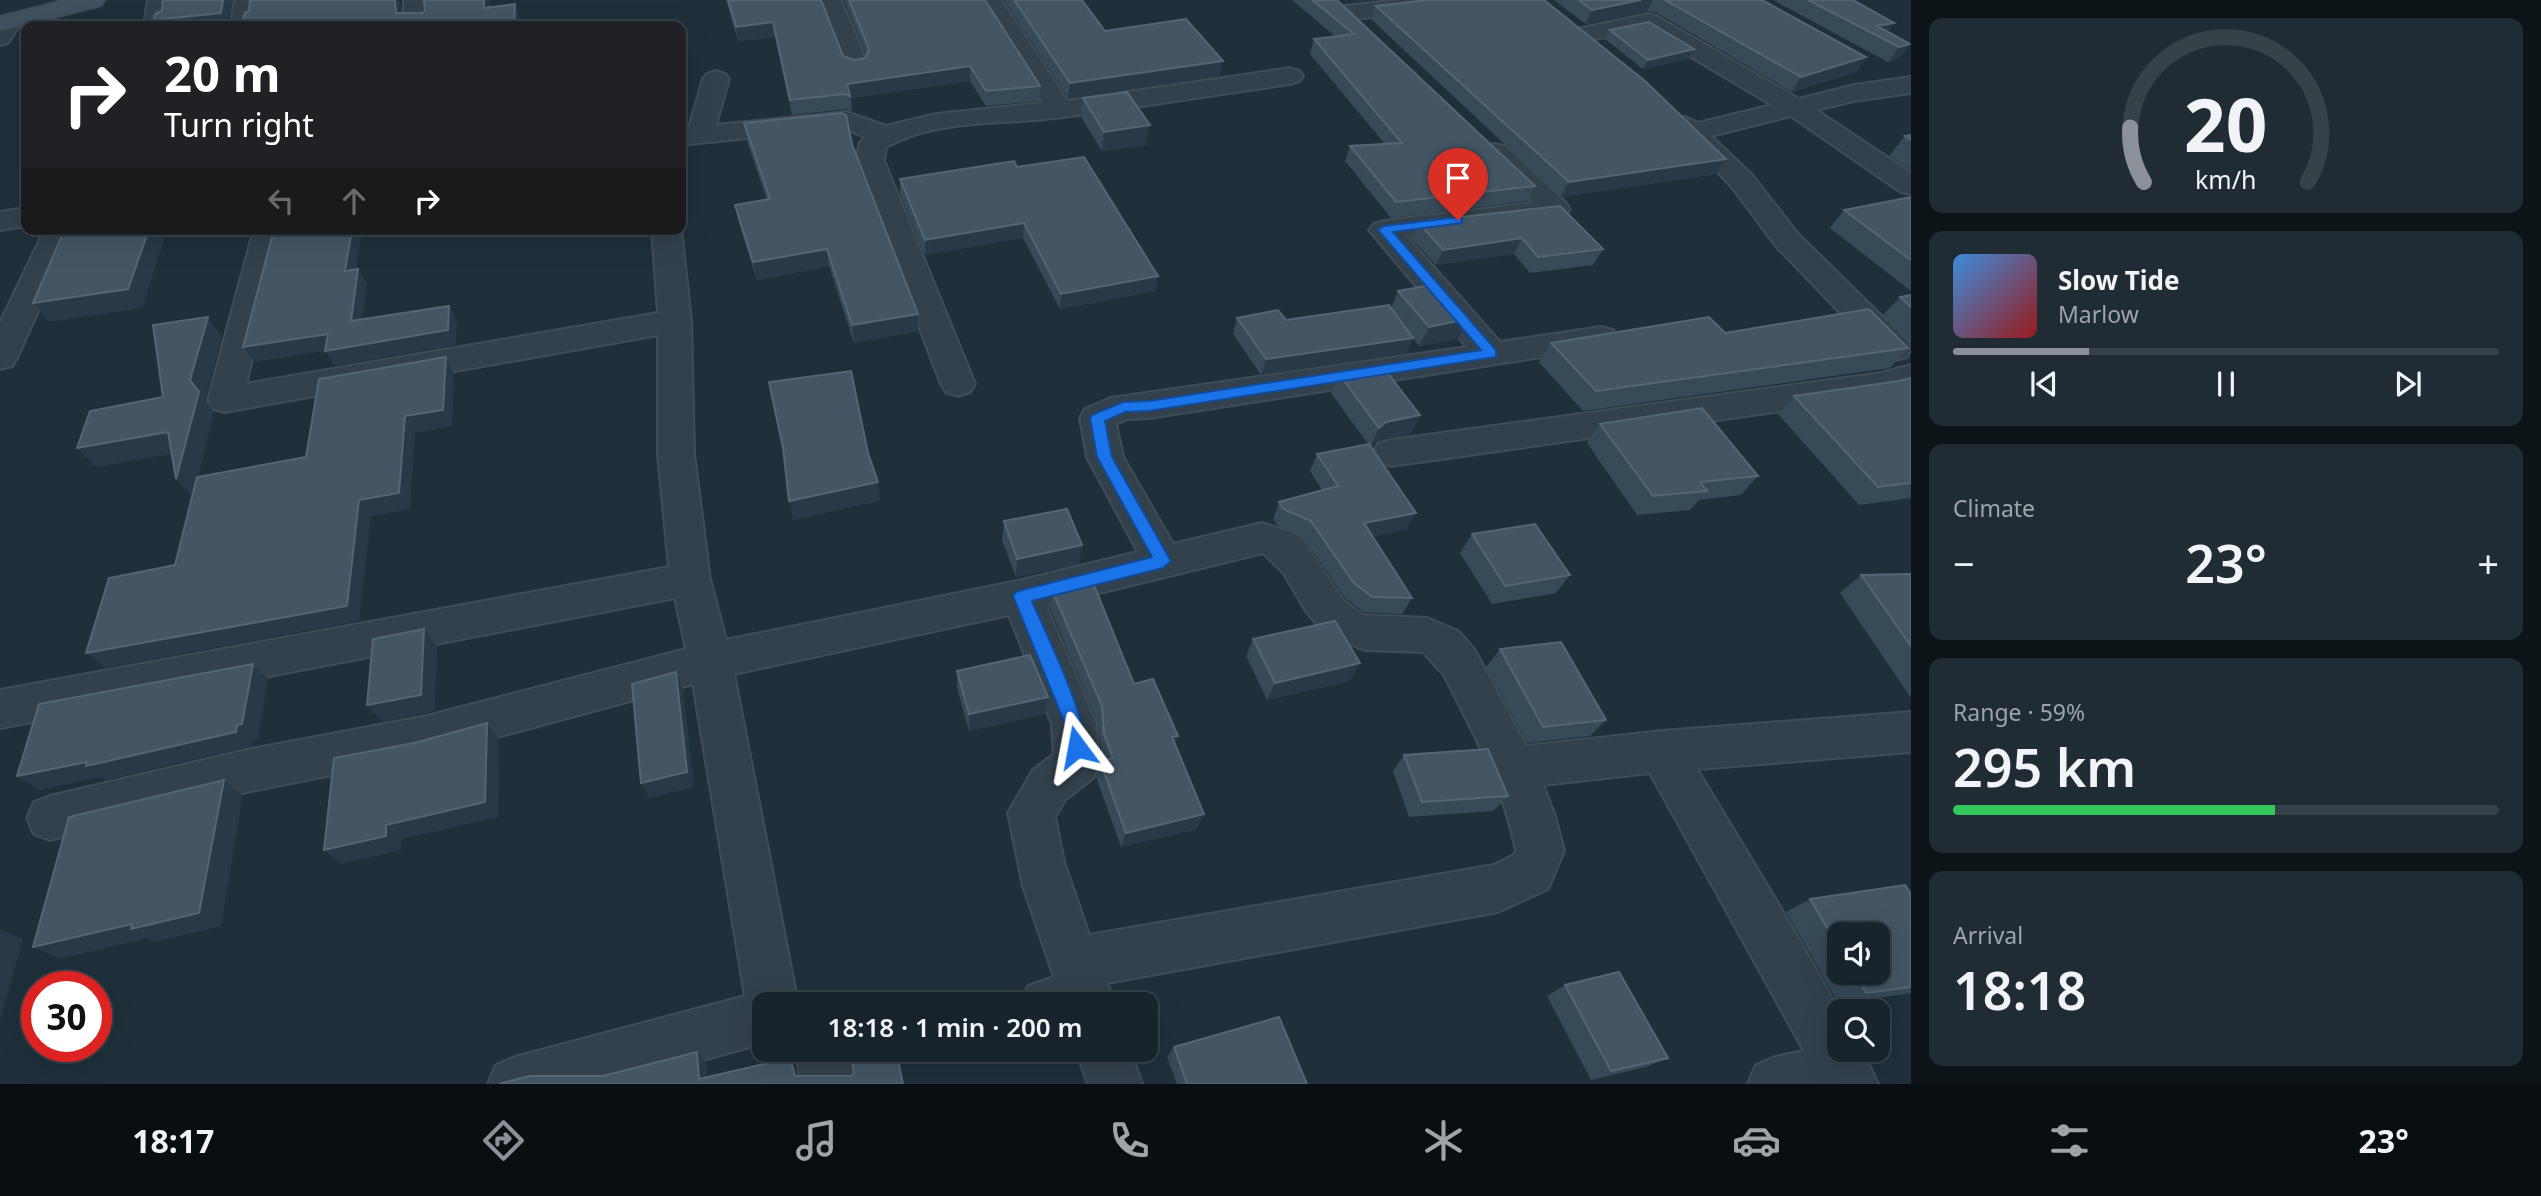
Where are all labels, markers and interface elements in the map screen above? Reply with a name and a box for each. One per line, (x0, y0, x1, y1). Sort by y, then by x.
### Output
text: 20 m (164, 40, 281, 106)
icon: right (49, 49, 140, 140)
text: 20 (2184, 74, 2268, 173)
text: Turn right (164, 103, 314, 146)
pin (1428, 148, 1488, 220)
icon: arrive (1439, 159, 1477, 197)
text: km/h (2195, 161, 2257, 195)
icon: left (262, 182, 300, 220)
icon: ahead (335, 182, 373, 220)
icon: right (408, 182, 446, 220)
text: Slow Tide (2058, 262, 2180, 298)
text: Marlow (2058, 298, 2139, 330)
icon: previous (2025, 365, 2063, 403)
icon: pause (2207, 365, 2245, 403)
icon: next (2389, 365, 2427, 403)
text: Climate (1953, 492, 2035, 524)
text: 23° (2185, 527, 2267, 598)
text: − (1953, 537, 1975, 589)
text: + (2477, 537, 2499, 589)
text: Range · 59% (1953, 696, 2085, 728)
position arrow (1040, 710, 1114, 784)
text: 295 km (1953, 731, 2136, 802)
text: Arrival (1953, 919, 2023, 951)
map controls (1827, 922, 1890, 1062)
button: sound (1827, 922, 1890, 985)
text: 18:18 (1953, 954, 2086, 1025)
speed limit sign: 30 (21, 971, 112, 1062)
button: search (1827, 999, 1890, 1062)
text: 18:18 · 1 min · 200 m (828, 1009, 1082, 1045)
icon: directions (479, 1116, 528, 1165)
icon: music (792, 1116, 841, 1165)
icon: phone (1105, 1116, 1154, 1165)
icon: climate (1419, 1116, 1468, 1165)
icon: car (1732, 1116, 1781, 1165)
icon: filters (2045, 1116, 2094, 1165)
text: 18:17 (132, 1119, 214, 1162)
text: 23° (2359, 1119, 2409, 1162)

